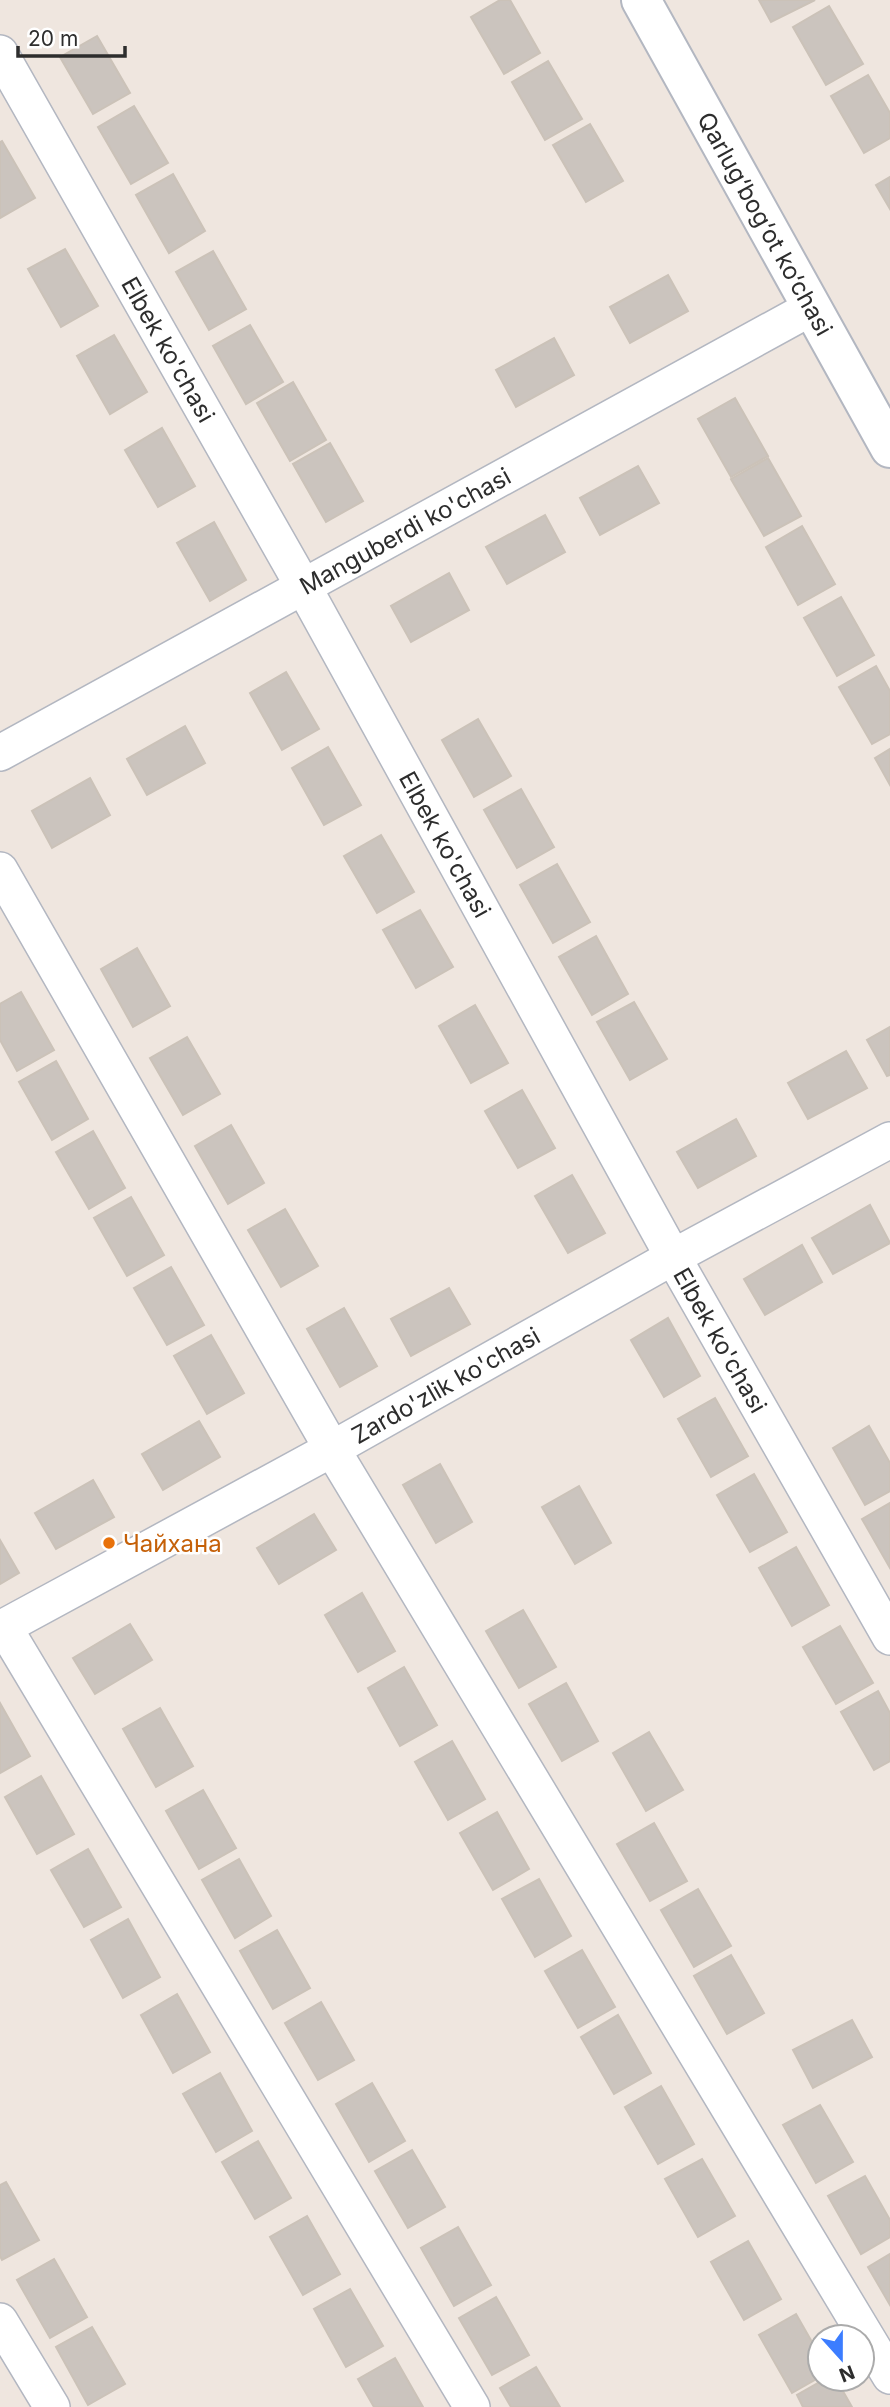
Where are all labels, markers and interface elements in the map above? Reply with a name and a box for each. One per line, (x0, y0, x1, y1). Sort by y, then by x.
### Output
scale bar (18, 14, 124, 58)
text: 20 m (28, 26, 78, 51)
street label: Qarlug‘bog‘ot ko‘chasi (692, 107, 839, 341)
street label: Elbek ko'chasi (116, 272, 221, 427)
street label: Manguberdi ko'chasi (294, 461, 516, 600)
street label: Elbek ko'chasi (394, 766, 497, 922)
street label: Elbek ko'chasi (668, 1262, 773, 1418)
street label: Zardo'zlik ko'chasi (346, 1321, 545, 1450)
place label: Чайхана (123, 1529, 222, 1558)
marker: Чайхана (101, 1535, 117, 1551)
north arrow (806, 2323, 876, 2393)
text: N (836, 2360, 858, 2387)

